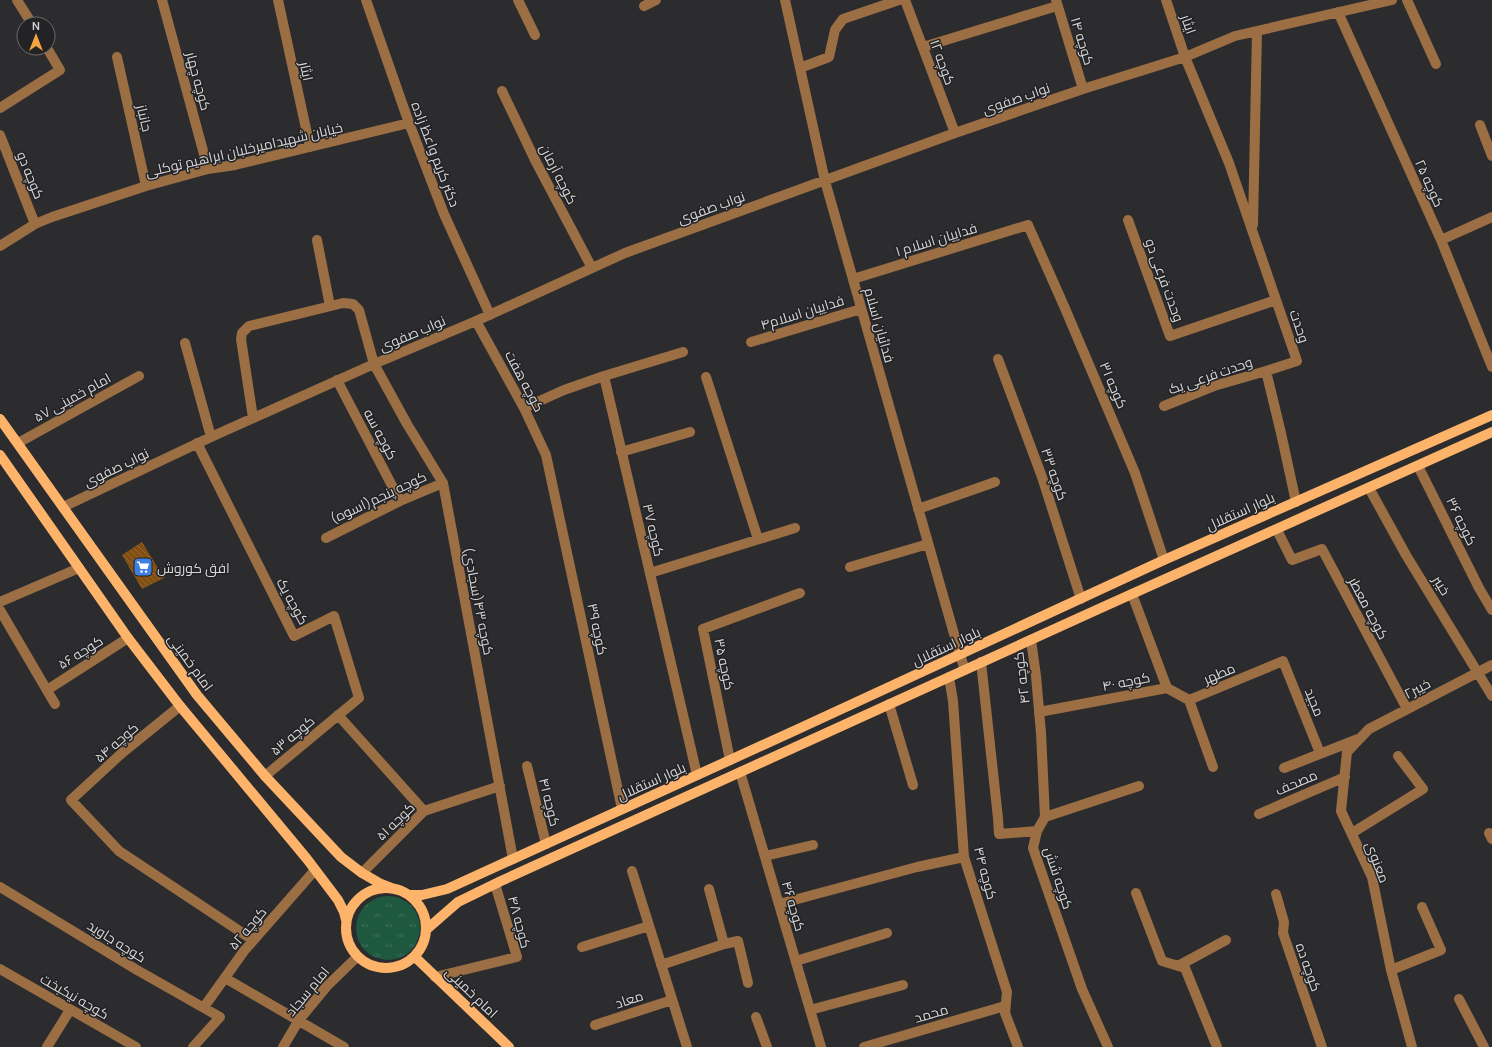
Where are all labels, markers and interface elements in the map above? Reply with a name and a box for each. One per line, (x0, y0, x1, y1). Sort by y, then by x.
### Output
street label: ایثار (1177, 11, 1201, 36)
street label: کوچه ۱۴ (1066, 15, 1099, 68)
north arrow (16, 16, 56, 56)
text: N (32, 18, 40, 33)
street label: کوچه ۱۲ (925, 37, 960, 88)
street label: کوچه چهار (181, 48, 216, 113)
street label: ایثار (295, 59, 318, 82)
street label: نواب صفوی (980, 78, 1052, 118)
street label: دکتر کریم واعظ زاده (406, 99, 465, 210)
street label: جانباز (132, 101, 157, 134)
street label: خیابان شهیدامیرخلبان ابراهیم توکلی (143, 117, 345, 182)
street label: کوچه آرمان (535, 141, 582, 208)
street label: کوچه دو (12, 148, 49, 202)
street label: کوچه ۲۵ (1410, 156, 1449, 210)
street label: نواب صفوی (675, 186, 747, 228)
street label: فداییان اسلام ۱ (893, 218, 979, 261)
street label: وحدت فرعی دو (1141, 236, 1189, 324)
street label: فدائیان اسلام (859, 285, 900, 365)
street label: فداییان اسلام۴ (758, 290, 847, 335)
street label: وحدت (1285, 307, 1315, 345)
street label: نواب صفوی (376, 310, 448, 356)
street label: کوچه هفت (500, 347, 549, 416)
street label: وحدت فرعی یک (1165, 352, 1255, 398)
street label: کوچه ۳۱ (1095, 359, 1132, 412)
street label: امام خمینی ۵۷ (30, 368, 114, 427)
street label: کوچه سه (359, 405, 402, 463)
street label: نواب صفوی (80, 443, 152, 491)
street label: کوچه ۳۳ (1036, 445, 1073, 503)
street label: کوچه پنجم(اسوه) (327, 466, 430, 529)
street label: بلوار استقلال (1203, 487, 1277, 535)
street label: کوچه ۳۶ (1441, 494, 1482, 549)
street label: کوچه ۳۷ (638, 502, 669, 559)
street label: کوچه ۴۳(سجادی) (458, 545, 499, 657)
supermarket icon: افق کوروش (132, 556, 154, 578)
place label: افق کوروش (157, 558, 230, 577)
street label: خیبر (1428, 571, 1455, 599)
street label: کوچه معطر (1343, 573, 1393, 643)
street label: کوچه یک (272, 574, 314, 628)
street label: کوچه ۳۹ (582, 601, 613, 657)
street label: بلوار استقلال (909, 622, 983, 670)
street label: امام خمینی (163, 630, 218, 695)
street label: کوچه ۵۶ (54, 631, 107, 674)
street label: کوچه ۳۵ (709, 636, 740, 692)
street label: کوچه ۴۲ (1008, 651, 1035, 705)
street label: مطهر (1199, 658, 1238, 689)
street label: کوچه ۴۰ (1100, 667, 1152, 696)
street label: خیبر۲ (1400, 673, 1434, 703)
street label: مجید (1301, 685, 1329, 719)
street label: کوچه ۵۳ (266, 711, 319, 760)
street label: کوچه ۵۴ (90, 718, 143, 767)
street label: بلوار استقلال (614, 757, 688, 805)
street label: مصحف (1272, 765, 1320, 799)
street label: کوچه ۴۱ (534, 776, 565, 828)
street label: کوچه ۵۱ (371, 798, 419, 845)
street label: معنوی (1361, 839, 1395, 885)
street label: کوچه ۴۴ (969, 844, 1002, 902)
street label: کوچه شش (1039, 844, 1078, 912)
street label: کوچه ۴۶ (777, 879, 810, 934)
street label: کوچه ۴۸ (503, 894, 536, 951)
street label: کوچه ۵۲ (223, 903, 271, 954)
street label: کوچه جاوید (83, 915, 150, 967)
street label: کوچه ده (1291, 940, 1326, 994)
street label: امام سجاد (281, 962, 334, 1020)
street label: امام خمینی (441, 962, 502, 1023)
street label: کوچه نیکبخت (37, 969, 113, 1024)
street label: معاد (612, 986, 646, 1012)
street label: محمد (912, 999, 950, 1027)

